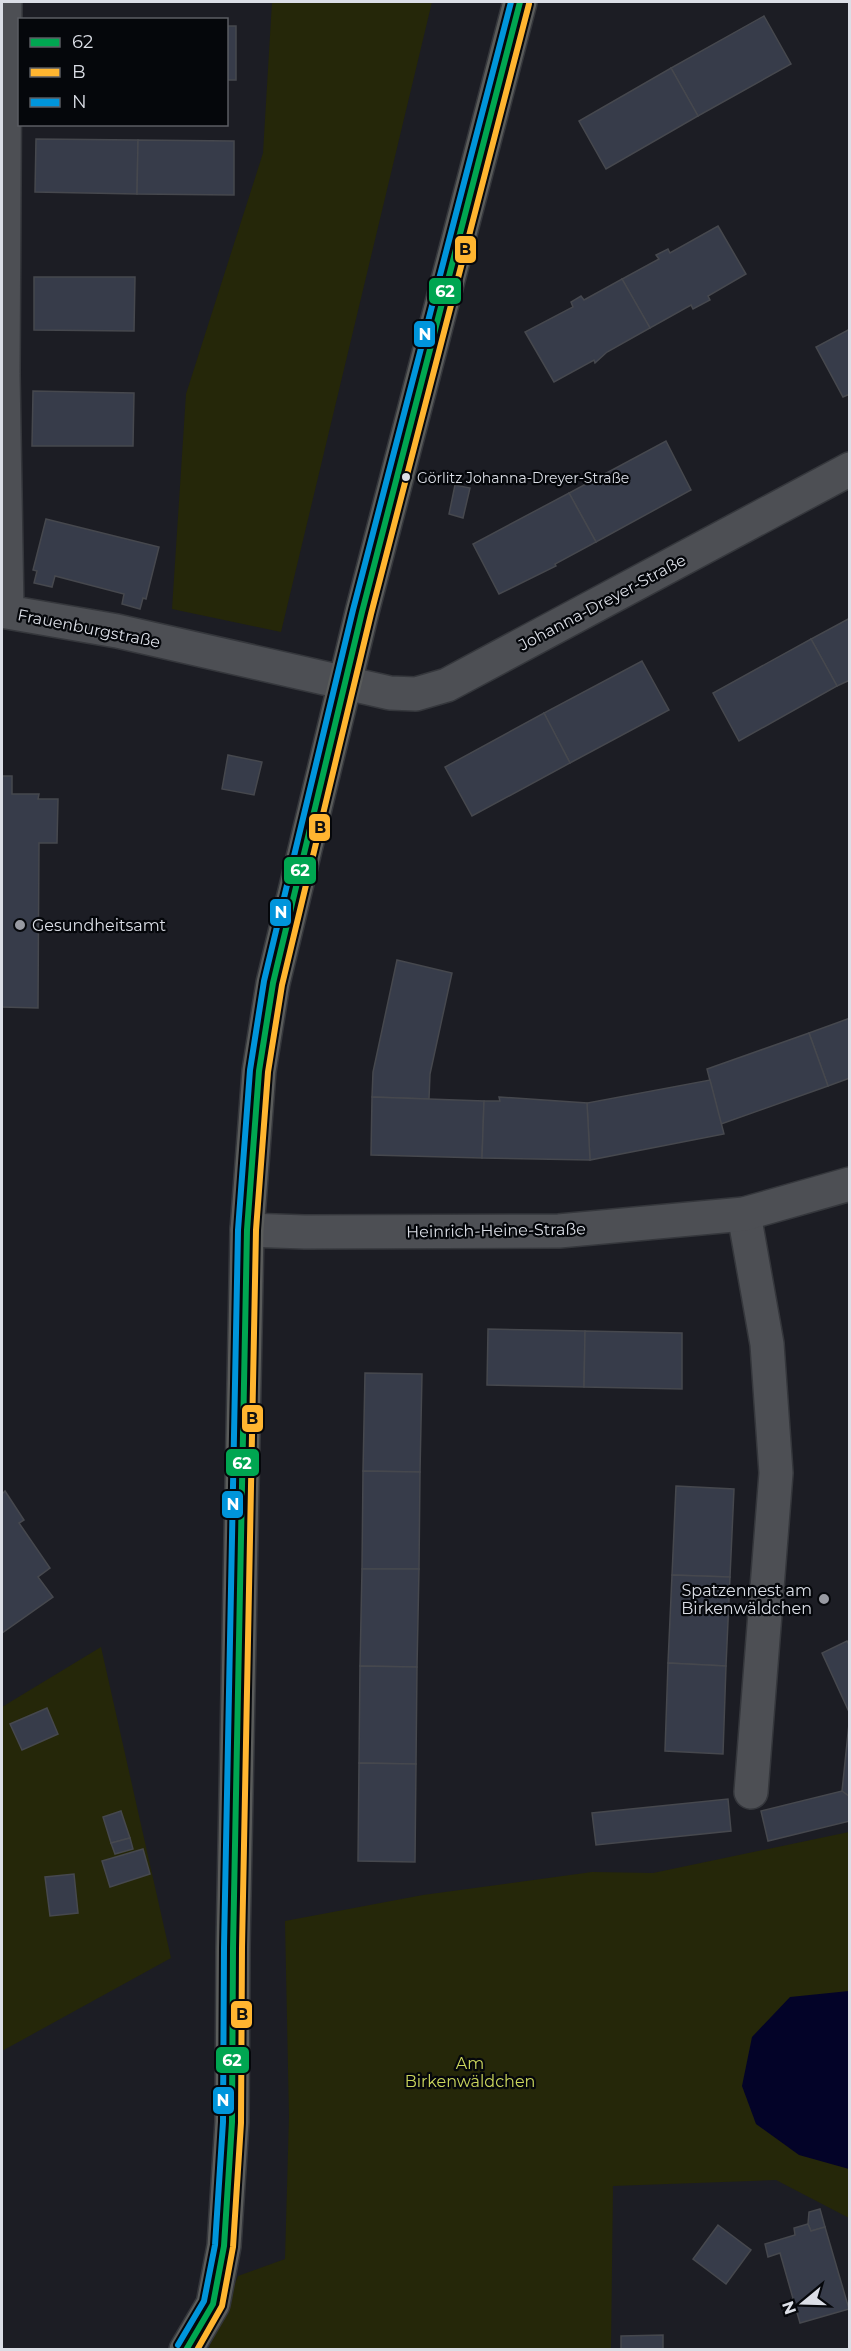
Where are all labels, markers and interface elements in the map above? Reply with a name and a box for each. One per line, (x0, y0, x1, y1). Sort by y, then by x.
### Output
legend (18, 18, 228, 126)
text: 62 (72, 31, 93, 53)
text: B (72, 61, 86, 83)
text: N (72, 91, 87, 113)
line badge: B (454, 235, 477, 264)
text: B (459, 240, 471, 259)
line badge: 62 (428, 277, 462, 305)
text: 62 (435, 282, 455, 301)
line badge: N (413, 320, 436, 348)
text: N (419, 325, 431, 344)
place label: Görlitz Johanna-Dreyer-Straße (417, 469, 629, 487)
marker: Görlitz Johanna-Dreyer-Straße (400, 471, 412, 483)
street label: Johanna-Dreyer-Straße (515, 550, 689, 655)
street label: Frauenburgstraße (16, 605, 162, 652)
line badge: B (308, 813, 331, 842)
text: B (314, 818, 326, 837)
line badge: 62 (283, 856, 317, 885)
text: 62 (290, 861, 310, 880)
line badge: N (269, 898, 292, 927)
text: N (275, 903, 287, 922)
place label: Gesundheitsamt (32, 916, 167, 935)
marker: Gesundheitsamt (13, 918, 27, 932)
street label: Heinrich-Heine-Straße (406, 1219, 586, 1242)
line badge: B (241, 1404, 264, 1433)
text: B (246, 1409, 258, 1428)
line badge: 62 (225, 1448, 260, 1477)
text: 62 (232, 1454, 252, 1473)
line badge: N (221, 1490, 244, 1519)
text: N (227, 1495, 239, 1514)
place label: Spatzennest am Birkenwäldchen (681, 1581, 812, 1618)
marker: Spatzennest am Birkenwäldchen (817, 1592, 831, 1606)
line badge: B (230, 2000, 253, 2029)
text: B (236, 2005, 248, 2024)
line badge: 62 (215, 2046, 250, 2074)
text: 62 (222, 2051, 242, 2070)
park label: Am Birkenwäldchen (405, 2054, 535, 2091)
line badge: N (212, 2086, 235, 2115)
text: N (217, 2091, 229, 2110)
north arrow (773, 2273, 833, 2333)
text: N (778, 2299, 800, 2317)

